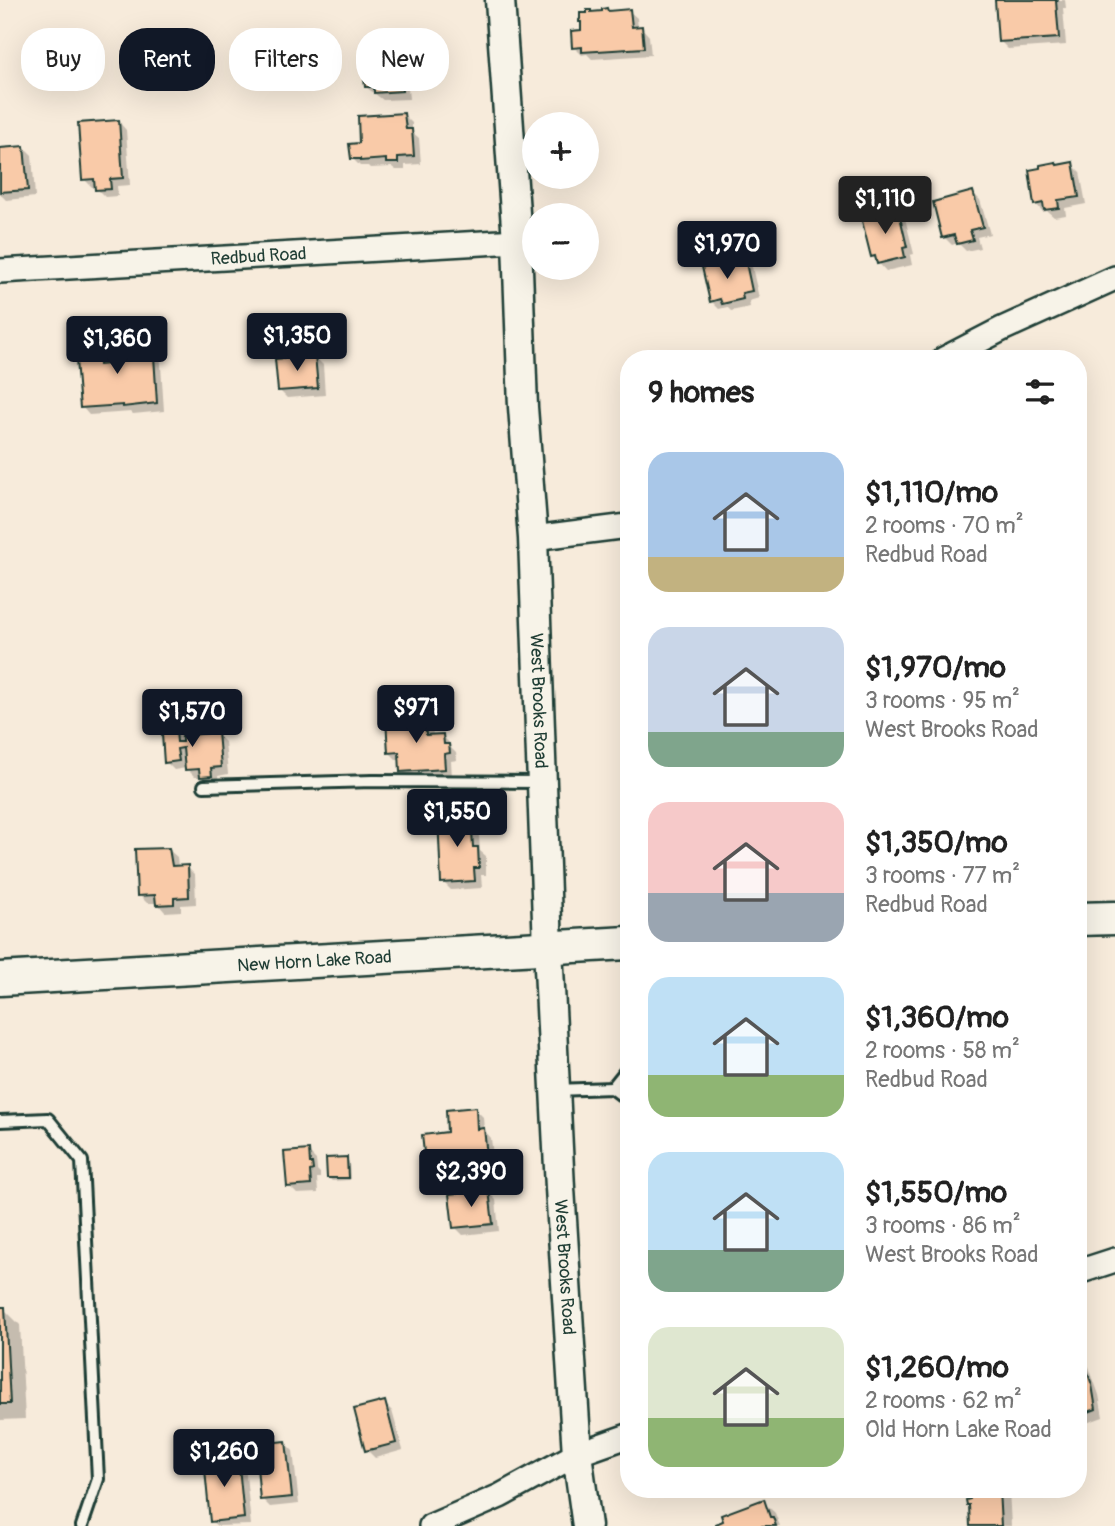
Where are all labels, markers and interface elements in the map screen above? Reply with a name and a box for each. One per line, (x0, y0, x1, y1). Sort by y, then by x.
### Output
chip: Buy (21, 28, 105, 91)
chip: Rent (119, 28, 215, 91)
chip: Filters (229, 28, 342, 91)
chip: New (356, 28, 449, 91)
map controls (522, 112, 599, 280)
button: + (522, 112, 599, 189)
pin: $1,110 (828, 176, 942, 236)
text: $1,110 (855, 184, 916, 213)
button: − (522, 203, 599, 280)
pin: $1,970 (670, 222, 784, 281)
text: $1,970 (693, 229, 761, 258)
street label: Redbud Road (210, 242, 307, 271)
pin: $1,350 (240, 314, 354, 373)
pin: $1,360 (60, 316, 174, 376)
text: $1,350 (263, 321, 331, 350)
text: $1,360 (82, 324, 152, 353)
icon: filters (1021, 373, 1059, 411)
text: 9 homes (648, 374, 754, 411)
text: $1,110/mo (865, 474, 998, 511)
icon: home (704, 480, 788, 564)
text: 2 rooms · 70 m² (865, 511, 1024, 540)
text: Redbud Road (865, 540, 988, 569)
street label: West Brooks Road (524, 633, 552, 769)
text: $1,970/mo (865, 649, 1006, 686)
icon: home (704, 655, 788, 739)
pin: $971 (375, 686, 457, 745)
text: 3 rooms · 95 m² (865, 686, 1020, 715)
pin: $1,570 (135, 690, 249, 749)
text: $971 (393, 693, 439, 722)
text: $1,570 (158, 697, 226, 726)
text: West Brooks Road (865, 715, 1039, 744)
pin: $1,550 (400, 790, 514, 849)
text: $1,550 (423, 797, 491, 826)
text: $1,350/mo (865, 824, 1008, 861)
icon: home (704, 830, 788, 914)
text: 3 rooms · 77 m² (865, 861, 1020, 890)
text: Redbud Road (865, 890, 988, 919)
street label: New Horn Lake Road (237, 946, 392, 977)
text: $1,360/mo (865, 999, 1009, 1036)
icon: home (704, 1005, 788, 1089)
text: 2 rooms · 58 m² (865, 1036, 1020, 1065)
text: Redbud Road (865, 1065, 988, 1094)
pin: $2,390 (414, 1150, 528, 1209)
text: $2,390 (435, 1157, 507, 1186)
text: $1,550/mo (865, 1174, 1007, 1211)
icon: home (704, 1180, 788, 1264)
street label: West Brooks Road (549, 1199, 580, 1336)
text: 3 rooms · 86 m² (865, 1211, 1021, 1240)
text: West Brooks Road (865, 1240, 1039, 1269)
text: $1,260/mo (865, 1349, 1009, 1386)
icon: home (704, 1355, 788, 1439)
text: 2 rooms · 62 m² (865, 1386, 1022, 1415)
text: Old Horn Lake Road (865, 1415, 1052, 1444)
pin: $1,260 (167, 1430, 281, 1489)
text: $1,260 (189, 1437, 259, 1466)

